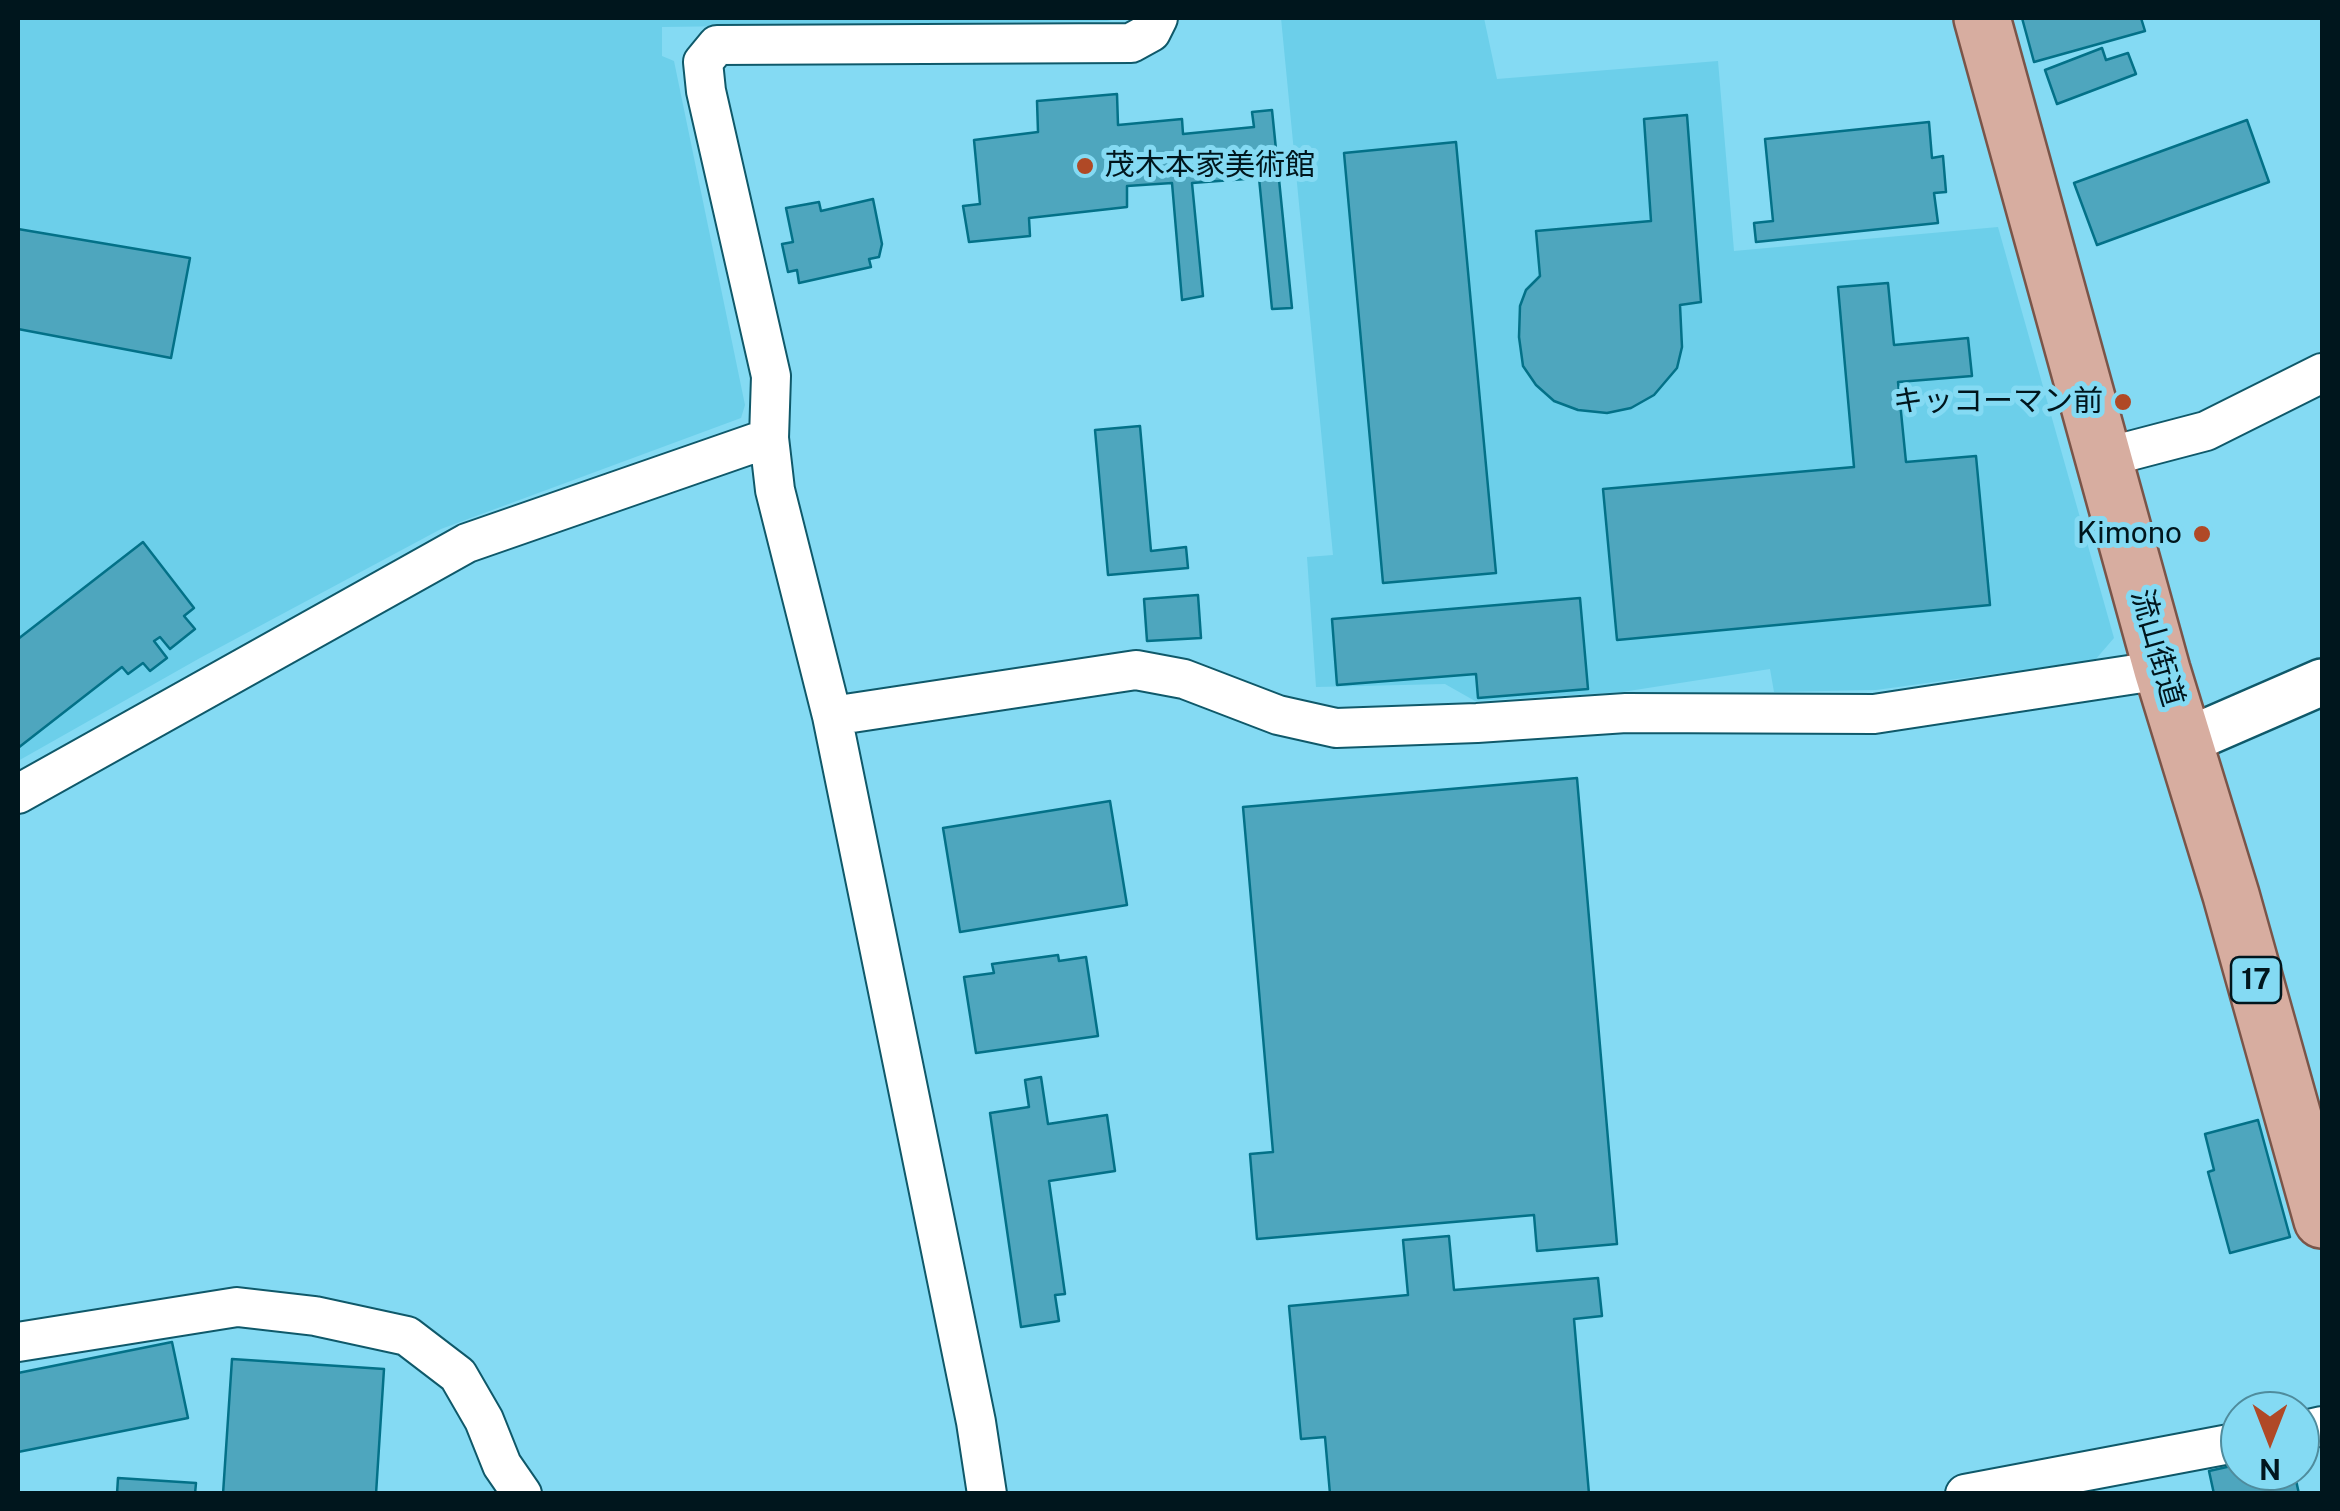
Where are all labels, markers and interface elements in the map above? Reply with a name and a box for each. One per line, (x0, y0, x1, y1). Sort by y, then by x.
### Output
place label: 茂木本家美術館 (1105, 148, 1315, 184)
marker: 茂木本家美術館 (1074, 155, 1096, 177)
place label: キッコーマン前 (1893, 384, 2103, 420)
marker: キッコーマン前 (2112, 391, 2134, 413)
place label: Kimono (2077, 516, 2182, 552)
marker: Kimono (2191, 523, 2213, 545)
street label: 流山街道 (2123, 585, 2191, 711)
road number: 17 (2231, 957, 2281, 1003)
north arrow (2220, 1391, 2320, 1491)
text: N (2259, 1453, 2281, 1486)

